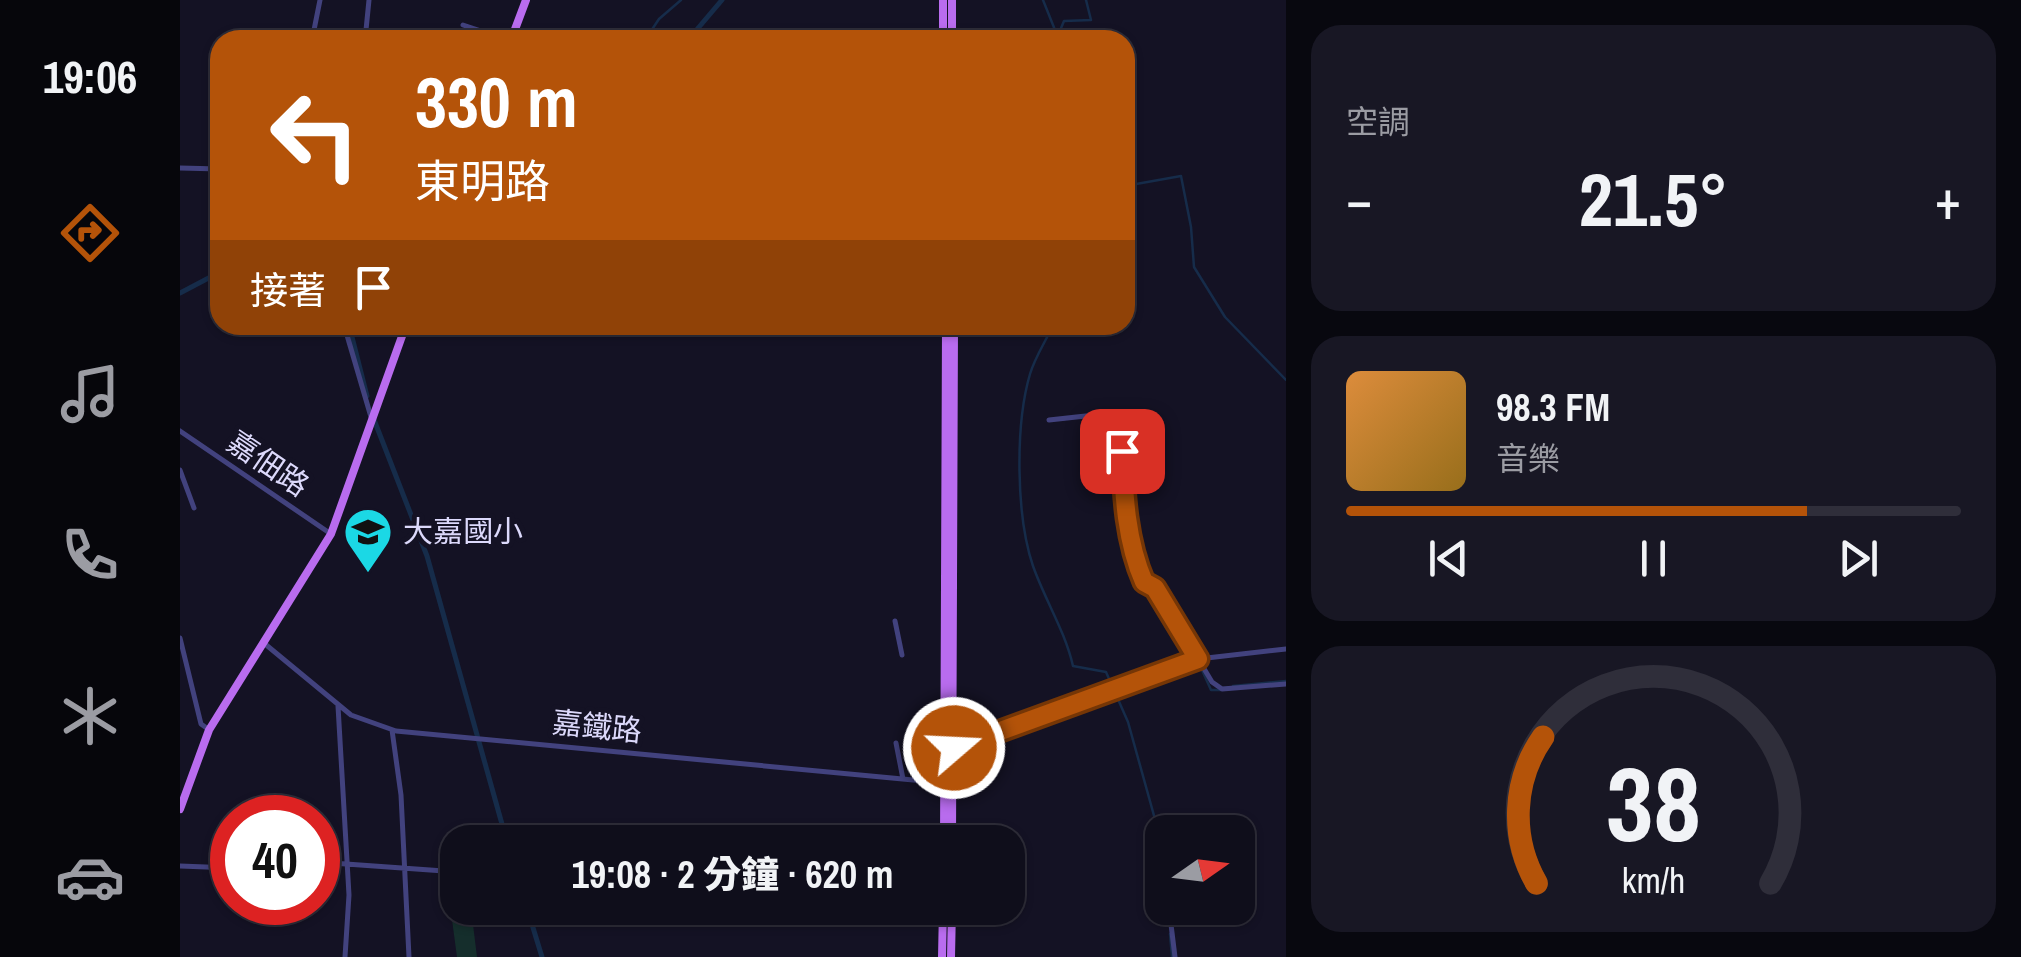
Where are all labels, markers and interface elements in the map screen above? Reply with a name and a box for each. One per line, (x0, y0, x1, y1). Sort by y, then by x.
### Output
text: 19:06 (43, 46, 137, 107)
text: 330 m (415, 55, 578, 149)
icon: left (250, 70, 380, 200)
text: 空調 (1346, 100, 1410, 143)
text: 21.5° (1579, 148, 1728, 249)
text: 東明路 (415, 150, 550, 211)
text: − (1346, 162, 1372, 236)
text: + (1935, 162, 1961, 236)
icon: directions (55, 198, 125, 268)
icon: arrive (346, 260, 401, 315)
text: 接著 (250, 265, 326, 316)
icon: music (55, 359, 125, 429)
text: 98.3 FM (1496, 382, 1610, 433)
pin (1080, 409, 1165, 494)
street label: 嘉佃路 (220, 421, 317, 505)
icon: arrive (1095, 424, 1150, 479)
text: 音樂 (1496, 437, 1560, 480)
school or university icon: 大嘉國小 (342, 506, 394, 574)
place label: 大嘉國小 (403, 511, 523, 551)
icon: phone (55, 520, 125, 590)
icon: previous (1421, 531, 1476, 586)
icon: pause (1626, 531, 1681, 586)
icon: next (1831, 531, 1886, 586)
icon: climate (55, 681, 125, 751)
position arrow (902, 696, 1006, 800)
street label: 嘉鐵路 (550, 701, 644, 751)
text: 38 (1606, 733, 1701, 873)
speed limit sign: 40 (210, 795, 340, 925)
north arrow (1145, 815, 1255, 925)
map controls (1145, 815, 1255, 925)
icon: car (55, 842, 125, 912)
text: 19:08 · 2 分鐘 · 620 m (571, 849, 894, 900)
text: km/h (1622, 856, 1685, 904)

